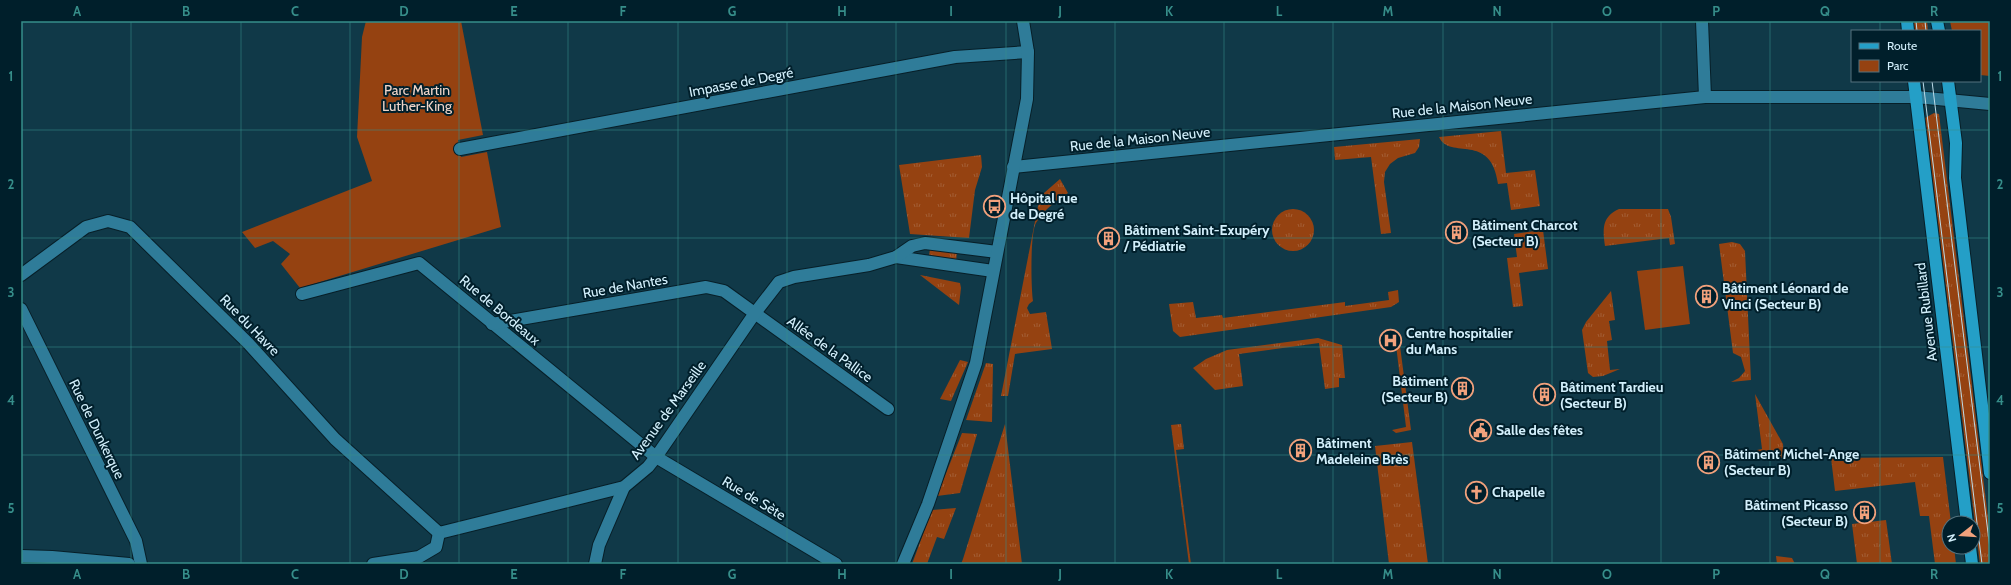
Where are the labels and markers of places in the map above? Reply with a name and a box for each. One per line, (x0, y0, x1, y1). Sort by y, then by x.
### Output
place label: Hôpital rue de Degré (1010, 189, 1078, 223)
bus stop icon: Hôpital rue de Degré (981, 193, 1007, 219)
place label: Bâtiment Charcot (Secteur B) (1472, 216, 1578, 250)
building icon: Bâtiment Charcot (Secteur B) (1444, 220, 1470, 246)
place label: Bâtiment Saint-Exupéry / Pédiatrie (1123, 221, 1270, 255)
building icon: Bâtiment Saint-Exupéry / Pédiatrie (1096, 225, 1122, 251)
place label: Bâtiment Léonard de Vinci (Secteur B) (1722, 279, 1848, 313)
building icon: Bâtiment Léonard de Vinci (Secteur B) (1693, 283, 1719, 309)
place label: Centre hospitalier du Mans (1406, 324, 1513, 358)
hospital icon: Centre hospitalier du Mans (1377, 328, 1403, 354)
place label: Bâtiment (Secteur B) (1381, 372, 1448, 406)
building icon: Bâtiment (Secteur B) (1450, 376, 1476, 402)
place label: Bâtiment Tardieu (Secteur B) (1560, 378, 1664, 412)
building icon: Bâtiment Tardieu (Secteur B) (1532, 382, 1558, 408)
public building icon: Salle des fêtes (1468, 417, 1494, 443)
place label: Salle des fêtes (1496, 421, 1583, 439)
place label: Bâtiment Madeleine Brès (1316, 434, 1408, 468)
building icon: Bâtiment Madeleine Brès (1287, 438, 1313, 464)
place label: Bâtiment Michel-Ange (Secteur B) (1724, 445, 1859, 479)
building icon: Bâtiment Michel-Ange (Secteur B) (1695, 449, 1721, 475)
church icon: Chapelle (1463, 479, 1489, 505)
place label: Chapelle (1492, 483, 1545, 501)
place label: Bâtiment Picasso (Secteur B) (1744, 496, 1848, 530)
building icon: Bâtiment Picasso (Secteur B) (1851, 500, 1877, 526)

